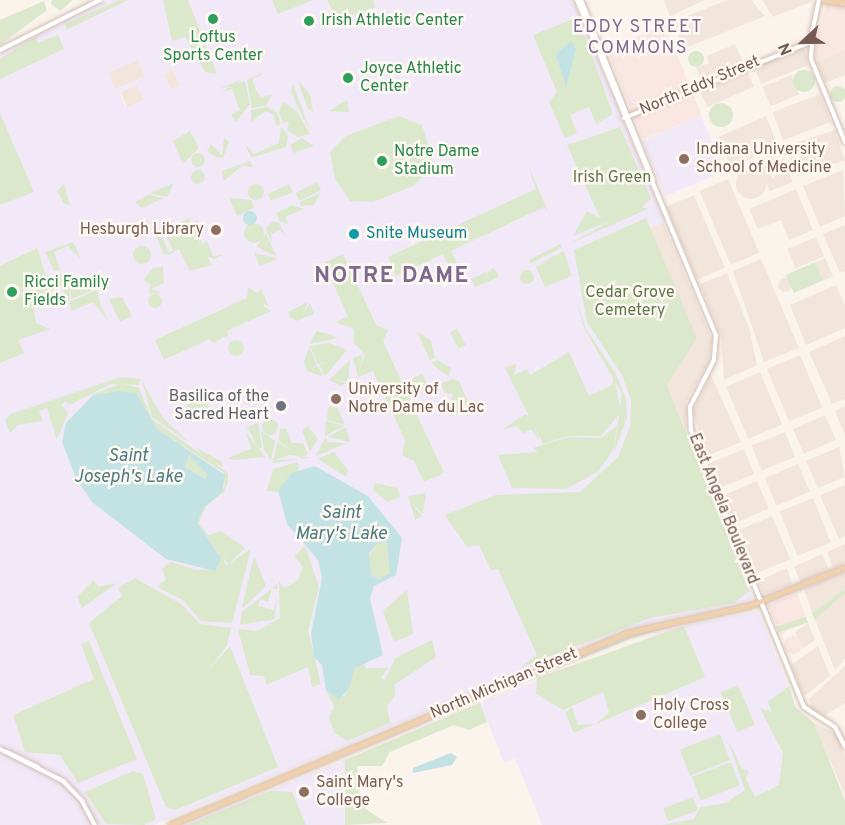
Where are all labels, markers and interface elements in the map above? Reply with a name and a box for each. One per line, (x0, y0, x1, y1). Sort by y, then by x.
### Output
place label: Irish Athletic Center (321, 11, 464, 31)
marker: Loftus Sports Center (206, 12, 220, 26)
north arrow (773, 12, 833, 72)
marker: Irish Athletic Center (302, 14, 316, 28)
district label: EDDY STREET COMMONS (572, 18, 704, 60)
place label: Loftus Sports Center (163, 28, 263, 66)
text: N (775, 40, 798, 58)
street label: North Eddy Street (637, 52, 763, 120)
place label: Joyce Athletic Center (360, 59, 462, 97)
marker: Joyce Athletic Center (341, 71, 355, 85)
place label: Indiana University School of Medicine (696, 140, 831, 178)
place label: Notre Dame Stadium (394, 142, 479, 180)
marker: Indiana University School of Medicine (677, 152, 691, 166)
marker: Notre Dame Stadium (375, 154, 389, 168)
park label: Irish Green (573, 168, 651, 188)
place label: Hesburgh Library (80, 220, 204, 240)
marker: Hesburgh Library (209, 223, 223, 237)
place label: Snite Museum (366, 224, 467, 244)
marker: Snite Museum (347, 227, 361, 241)
district label: NOTRE DAME (314, 264, 470, 290)
place label: Ricci Family Fields (24, 273, 109, 311)
park label: Cedar Grove Cemetery (585, 283, 675, 321)
marker: Ricci Family Fields (5, 285, 19, 299)
place label: University of Notre Dame du Lac (348, 380, 484, 418)
place label: Basilica of the Sacred Heart (169, 387, 269, 425)
marker: University of Notre Dame du Lac (329, 392, 343, 406)
marker: Basilica of the Sacred Heart (274, 399, 288, 413)
street label: East Angela Boulevard (684, 431, 762, 587)
water label: Saint Joseph's Lake (74, 447, 182, 490)
water label: Saint Mary's Lake (295, 504, 387, 546)
street label: North Michigan Street (428, 644, 580, 724)
place label: Holy Cross College (653, 696, 730, 734)
marker: Holy Cross College (634, 708, 648, 722)
place label: Saint Mary's College (316, 773, 403, 811)
marker: Saint Mary's College (297, 785, 311, 799)

